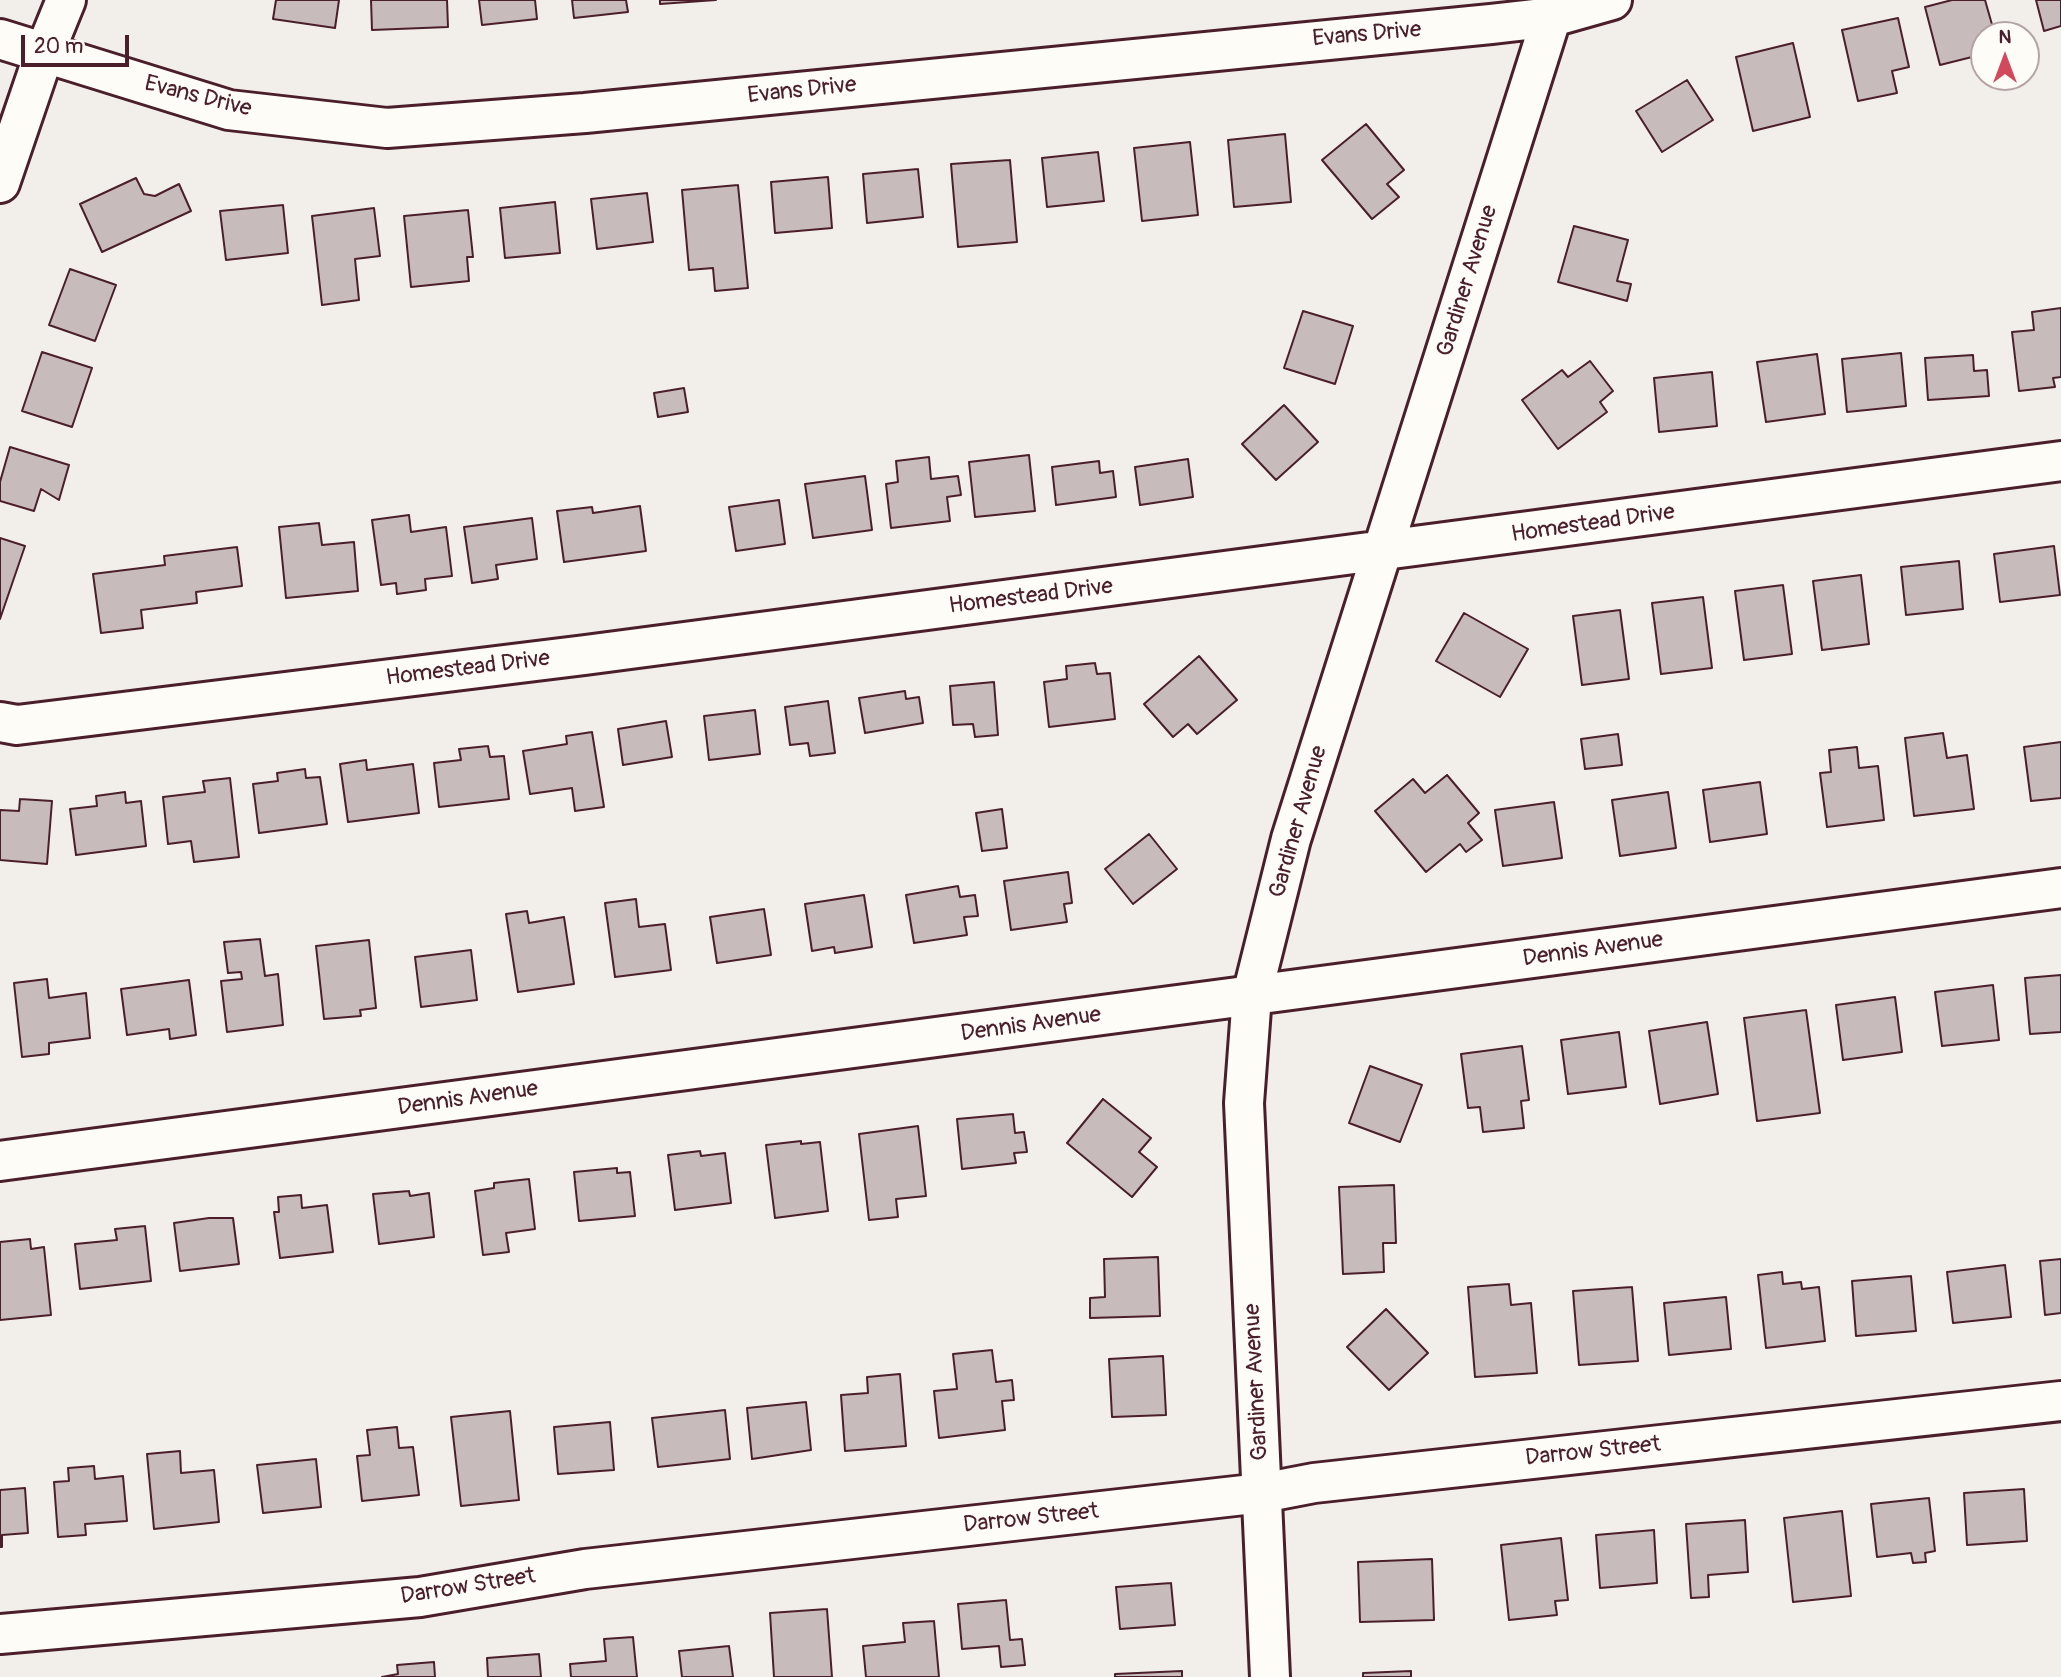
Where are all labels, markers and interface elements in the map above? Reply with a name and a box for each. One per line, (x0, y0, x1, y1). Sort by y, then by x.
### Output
street label: Evans Drive (1311, 16, 1423, 54)
scale bar (24, 21, 133, 65)
north arrow (1970, 21, 2040, 91)
text: N (1999, 25, 2011, 49)
text: 20 m (34, 33, 83, 60)
street label: Evans Drive (142, 70, 254, 124)
street label: Evans Drive (746, 72, 858, 110)
street label: Gardiner Avenue (1432, 202, 1504, 360)
street label: Homestead Drive (1509, 499, 1677, 549)
street label: Homestead Drive (947, 573, 1115, 621)
street label: Homestead Drive (384, 645, 552, 693)
street label: Gardiner Avenue (1264, 743, 1334, 901)
street label: Dennis Avenue (1521, 926, 1665, 974)
street label: Dennis Avenue (959, 1001, 1103, 1049)
street label: Dennis Avenue (396, 1075, 540, 1123)
street label: Gardiner Avenue (1239, 1303, 1275, 1461)
street label: Darrow Street (1524, 1431, 1662, 1473)
street label: Darrow Street (962, 1498, 1100, 1540)
street label: Darrow Street (399, 1563, 537, 1611)

